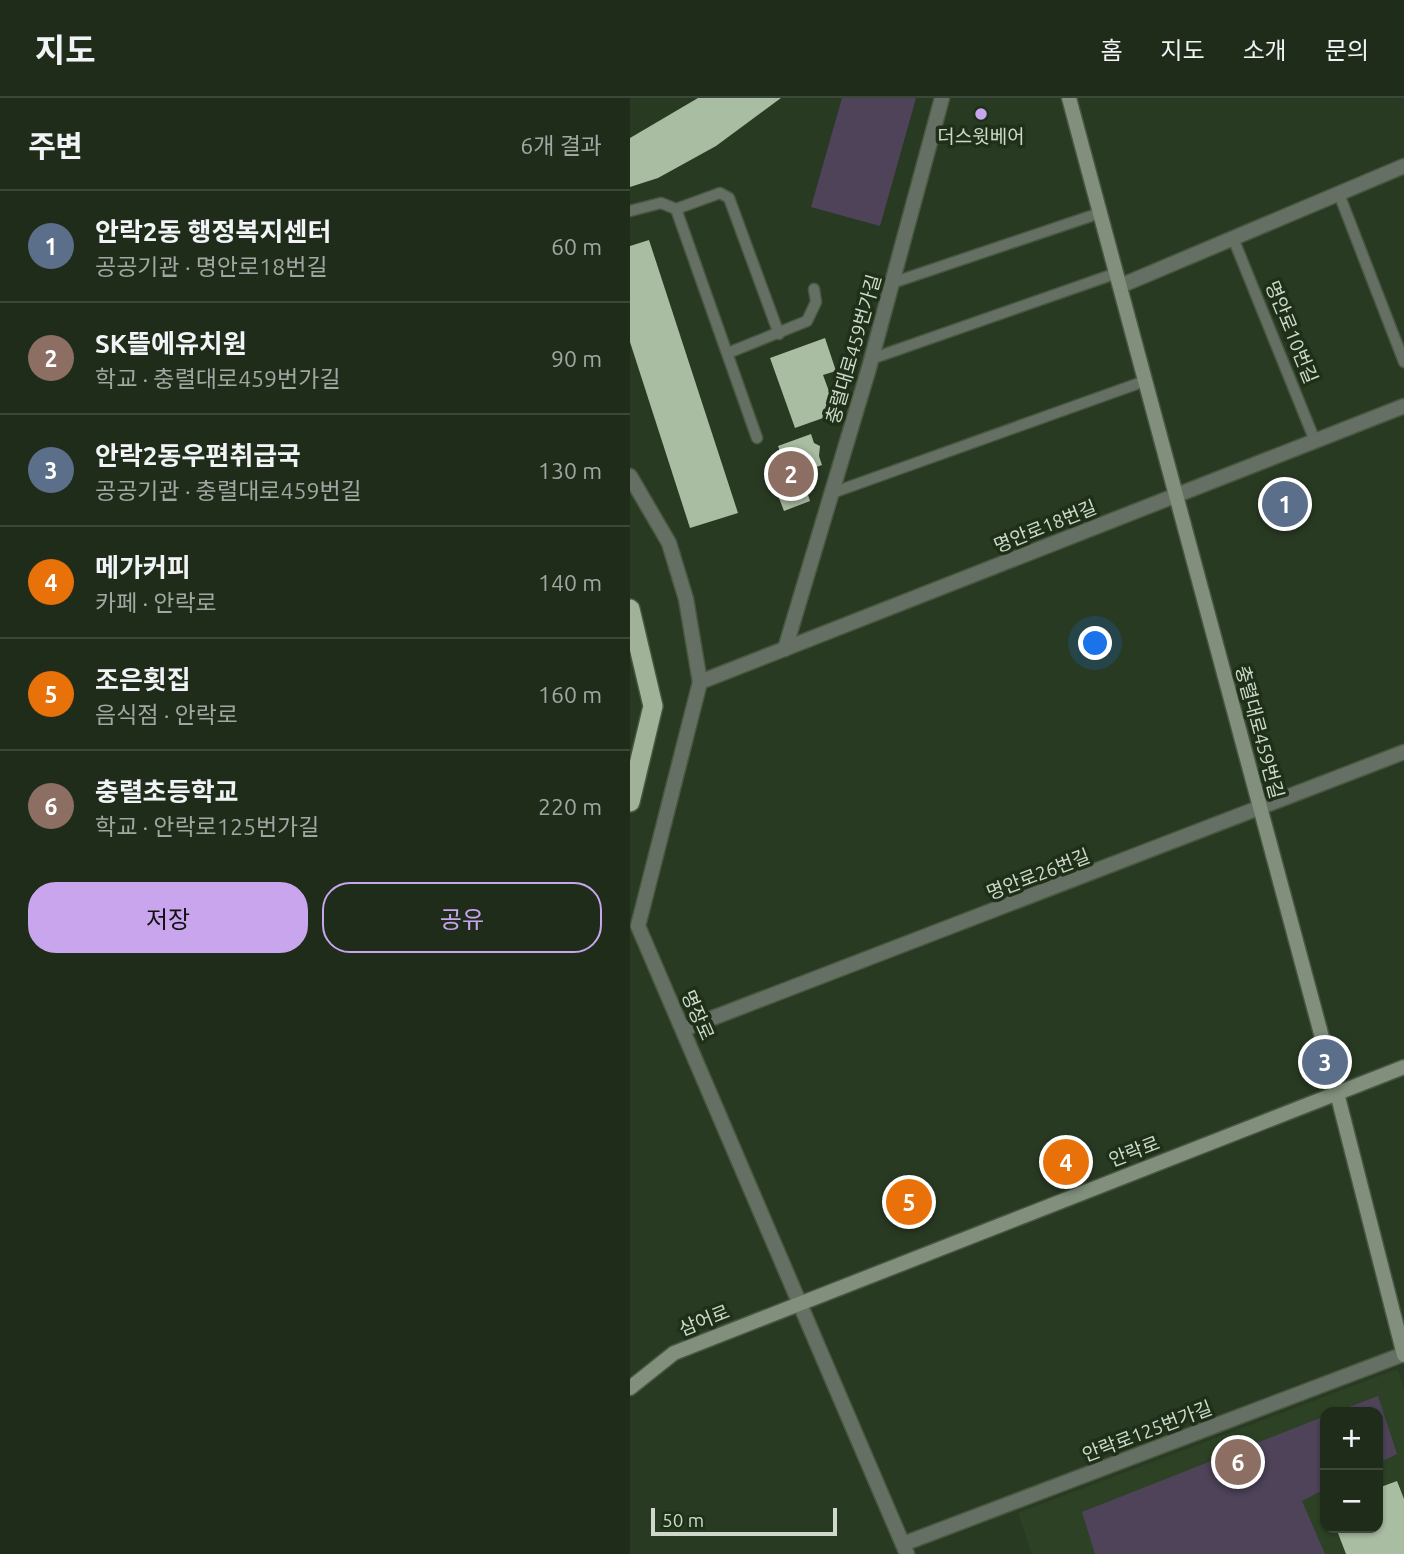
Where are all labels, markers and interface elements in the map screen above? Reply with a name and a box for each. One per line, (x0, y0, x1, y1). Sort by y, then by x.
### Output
text: 지도 (35, 31, 96, 68)
text: 홈 (1100, 37, 1122, 64)
text: 지도 (1160, 37, 1205, 64)
text: 소개 (1243, 37, 1287, 64)
text: 문의 (1325, 37, 1369, 64)
marker: 더스윗베어 (973, 106, 989, 122)
place label: 더스윗베어 (937, 125, 1025, 147)
text: 주변 (28, 129, 83, 163)
text: 6개 결과 (520, 133, 602, 158)
text: 안락2동 행정복지센터 (95, 217, 331, 246)
text: 1 (45, 234, 57, 259)
text: 60 m (551, 234, 602, 259)
text: 공공기관 · 명안로18번길 (95, 254, 328, 279)
street label: 충렬대로459번가길 (821, 272, 885, 426)
street label: 명안로10번길 (1261, 277, 1323, 387)
text: SK뜰에유치원 (95, 329, 247, 358)
text: 2 (45, 346, 57, 371)
text: 90 m (551, 346, 602, 371)
text: 학교 · 충렬대로459번가길 (95, 366, 341, 391)
text: 안락2동우편취급국 (95, 441, 301, 470)
pin: 2 (768, 448, 814, 500)
text: 3 (45, 458, 57, 483)
text: 130 m (538, 458, 602, 483)
text: 공공기관 · 충렬대로459번길 (95, 478, 362, 503)
pin: 1 (1262, 478, 1308, 530)
street label: 명안로18번길 (990, 495, 1100, 557)
text: 메가커피 (95, 553, 191, 582)
text: 4 (45, 570, 57, 595)
text: 140 m (538, 570, 602, 595)
text: 카페 · 안락로 (95, 590, 217, 615)
your location (1078, 626, 1112, 660)
street label: 충렬대로459번길 (1232, 663, 1288, 801)
text: 조은횟집 (95, 665, 191, 694)
text: 5 (45, 682, 57, 707)
text: 160 m (538, 682, 602, 707)
text: 음식점 · 안락로 (95, 702, 238, 727)
text: 충렬초등학교 (95, 777, 239, 806)
text: 6 (45, 794, 57, 819)
text: 220 m (538, 794, 602, 819)
text: 학교 · 안락로125번가길 (95, 814, 319, 839)
street label: 명안로26번길 (983, 844, 1093, 904)
button: 저장 (28, 882, 308, 953)
button: 공유 (322, 882, 602, 953)
street label: 명장로 (677, 987, 719, 1043)
pin: 3 (1302, 1036, 1348, 1088)
street label: 안락로 (1106, 1131, 1162, 1171)
pin: 4 (1043, 1136, 1089, 1188)
pin: 5 (886, 1176, 932, 1228)
street label: 삼어로 (676, 1300, 732, 1340)
street label: 안락로125번가길 (1079, 1396, 1215, 1466)
map controls (1320, 1407, 1383, 1533)
button: + (1320, 1407, 1383, 1470)
pin: 6 (1215, 1436, 1261, 1488)
button: − (1320, 1470, 1383, 1533)
scale bar (651, 1505, 836, 1537)
text: 50 m (662, 1509, 704, 1531)

